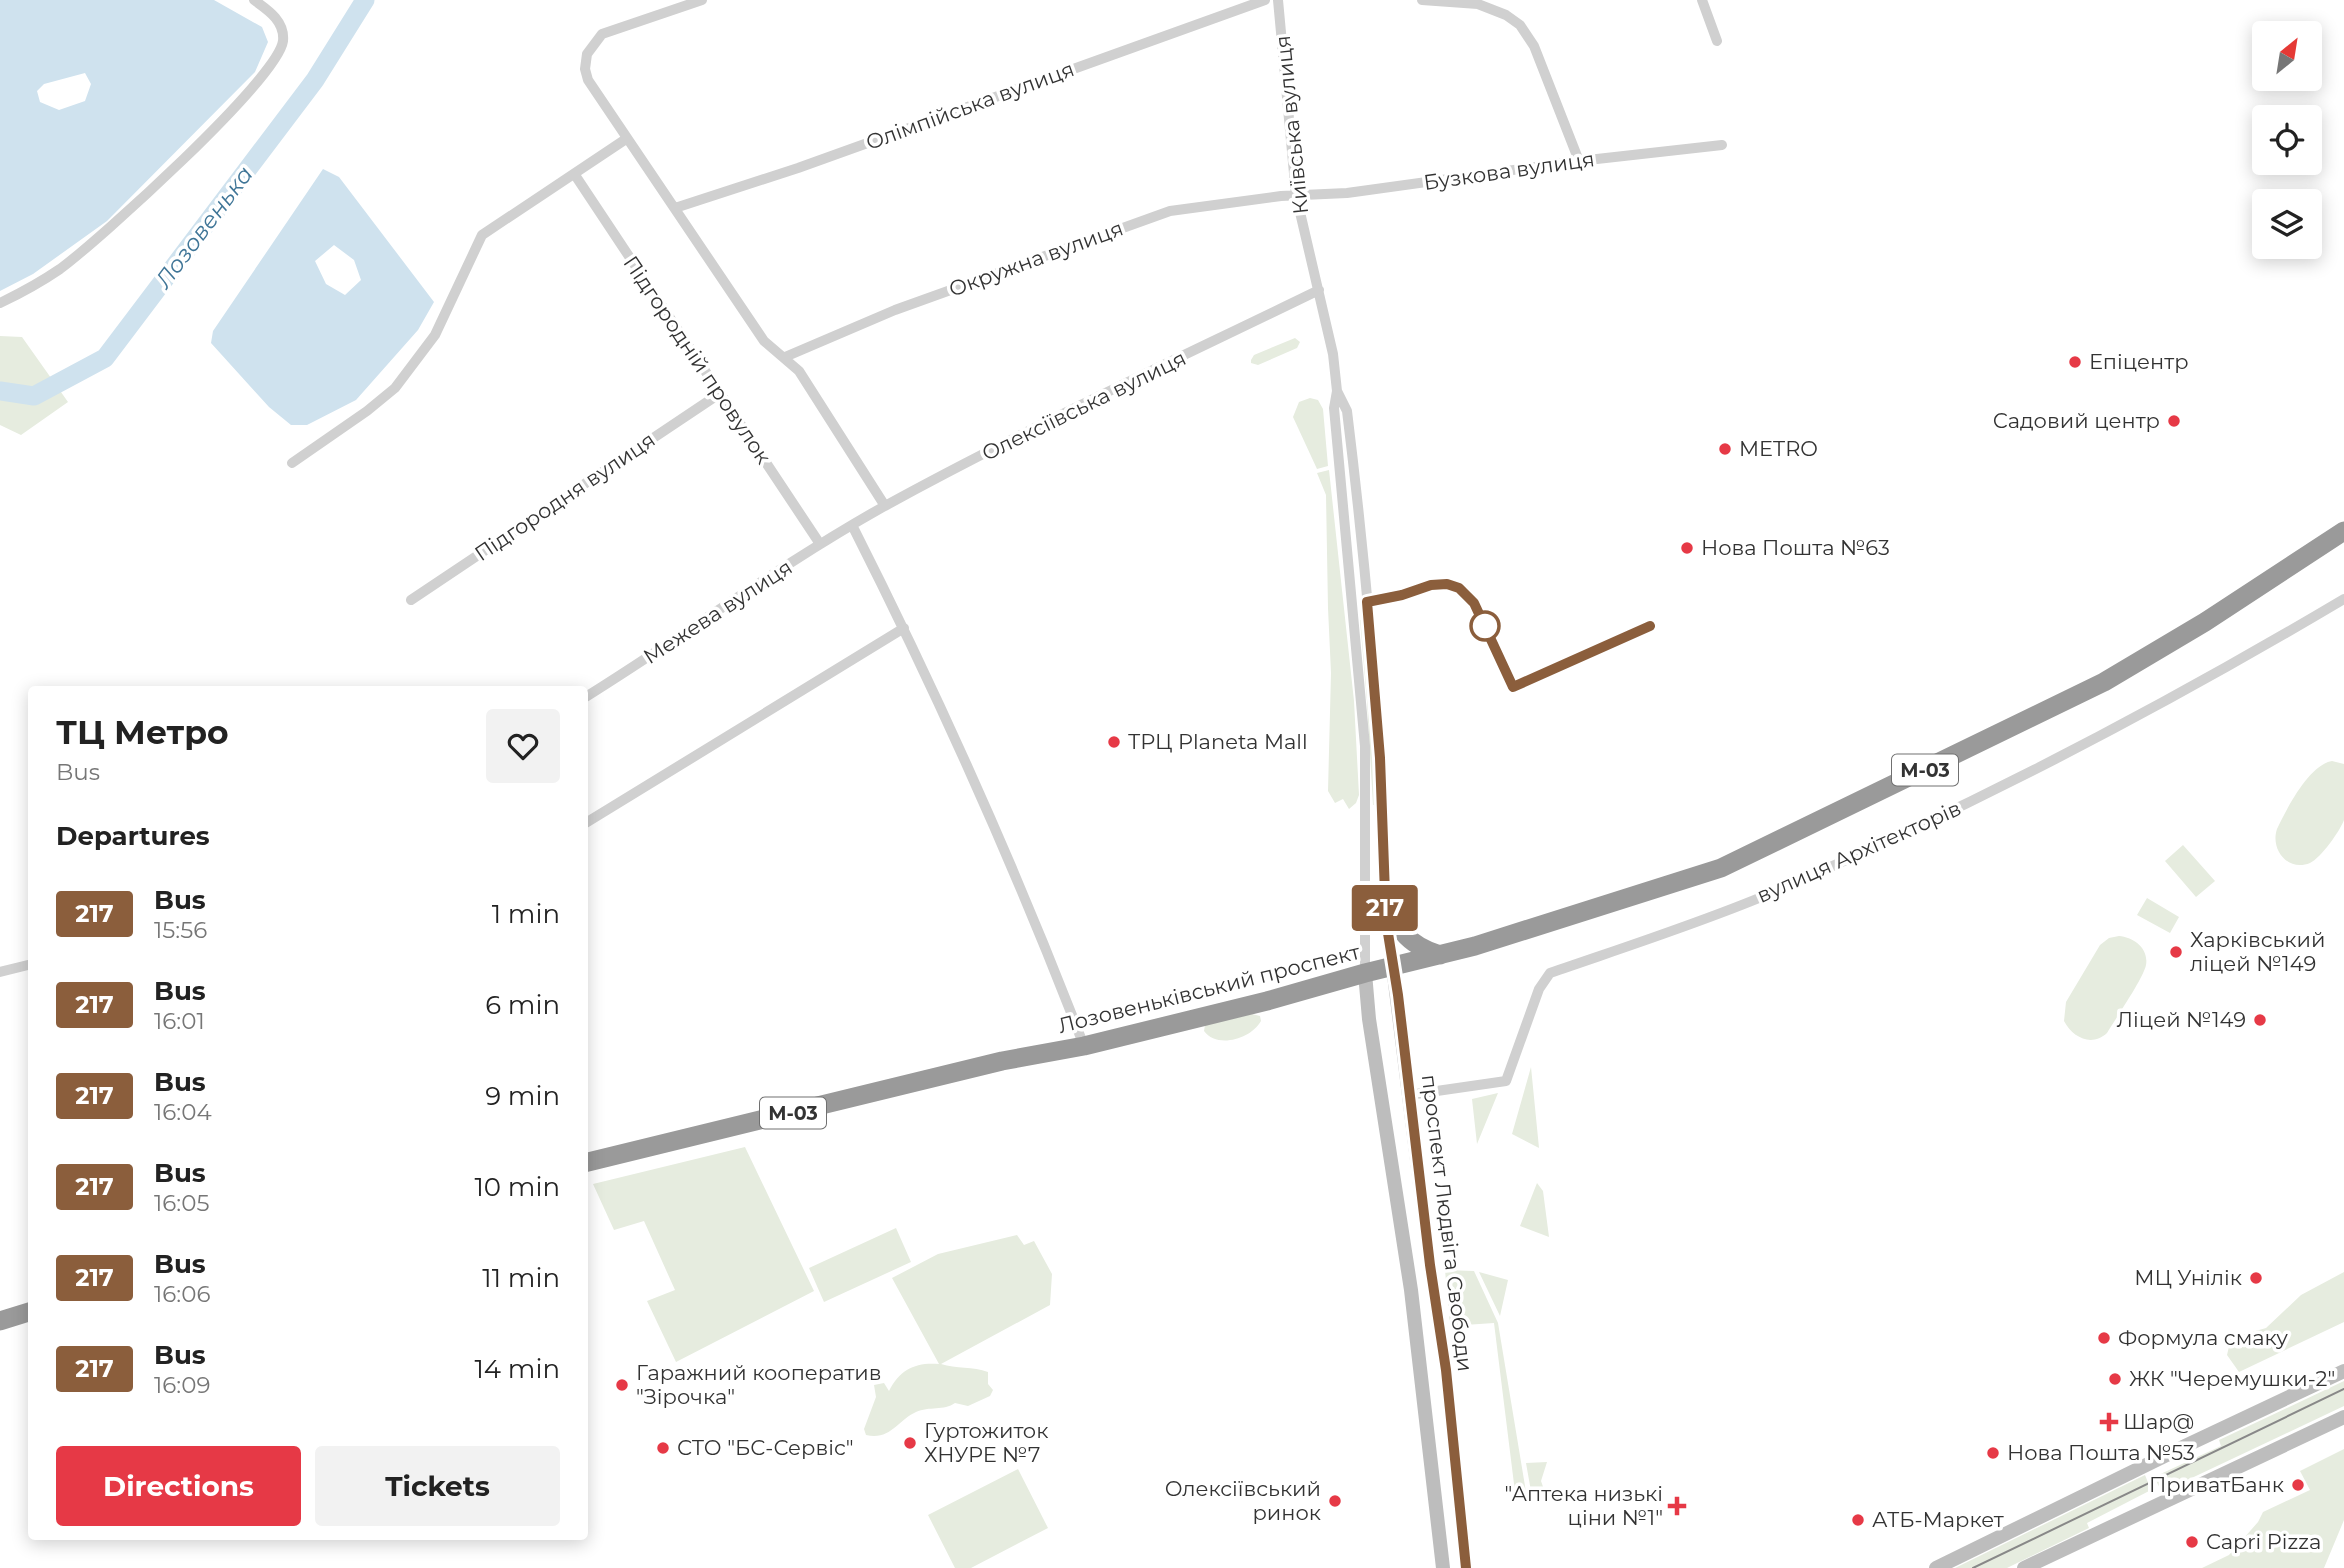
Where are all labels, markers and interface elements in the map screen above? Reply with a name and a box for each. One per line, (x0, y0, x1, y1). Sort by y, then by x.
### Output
north arrow (2252, 21, 2322, 91)
map controls (2252, 21, 2322, 259)
street label: Київська вулиця (1270, 34, 1313, 216)
street label: Олімпійська вулиця (862, 56, 1077, 155)
button: locate (2252, 105, 2322, 175)
street label: Бузкова вулиця (1422, 146, 1596, 195)
water label: Лозовенька (149, 161, 259, 294)
button: layers (2252, 189, 2322, 259)
street label: Окружна вулиця (945, 215, 1126, 302)
street label: Підгородній провулок (618, 251, 776, 468)
street label: Олексіївська вулиця (978, 345, 1190, 466)
place label: Епіцентр (2089, 349, 2189, 374)
marker: Епіцентр (2067, 354, 2083, 370)
place label: Садовий центр (1993, 408, 2160, 433)
marker: Садовий центр (2166, 413, 2182, 429)
street label: Підгородня вулиця (470, 427, 660, 566)
place label: METRO (1739, 436, 1818, 461)
marker: METRO (1717, 441, 1733, 457)
place label: Нова Пошта №63 (1701, 535, 1890, 560)
marker: Нова Пошта №63 (1679, 540, 1695, 556)
street label: Межева вулиця (639, 554, 797, 669)
unlabelled marker (1470, 611, 1500, 641)
button: heart (486, 709, 560, 783)
text: ТЦ Метро (56, 712, 229, 752)
place label: ТРЦ Planeta Mall (1128, 729, 1308, 754)
marker: ТРЦ Planeta Mall (1106, 734, 1122, 750)
road number: М-03 (1892, 754, 1958, 786)
text: Bus (56, 758, 100, 786)
street label: вулиця Архітекторів (1753, 795, 1965, 908)
text: Departures (56, 820, 210, 852)
text: Bus (154, 884, 206, 916)
line badge: 217 (1345, 885, 1425, 931)
text: 217 (1366, 893, 1404, 922)
text: 1 min (492, 898, 560, 930)
text: 217 (75, 899, 114, 928)
text: 15:56 (154, 916, 207, 944)
place label: Харківський ліцей №149 (2190, 927, 2325, 976)
street label: Лозовеньківський проспект (1056, 939, 1362, 1038)
marker: Харківський ліцей №149 (2168, 944, 2184, 960)
text: Bus (154, 975, 206, 1007)
text: 6 min (485, 989, 560, 1021)
text: 217 (75, 990, 114, 1019)
text: 16:01 (154, 1007, 205, 1035)
place label: Ліцей №149 (2117, 1007, 2246, 1032)
marker: Ліцей №149 (2252, 1012, 2268, 1028)
text: Bus (154, 1066, 206, 1098)
street label: проспект Людвіга Свободи (1417, 1073, 1478, 1373)
text: 9 min (485, 1080, 560, 1112)
text: 217 (75, 1081, 114, 1110)
text: 16:04 (154, 1098, 212, 1126)
road number: М-03 (760, 1098, 826, 1128)
text: Bus (154, 1157, 206, 1189)
text: 10 min (474, 1171, 560, 1203)
text: 217 (75, 1172, 114, 1201)
text: 16:05 (154, 1189, 209, 1217)
text: Bus (154, 1248, 206, 1280)
text: 11 min (482, 1262, 560, 1294)
text: 217 (75, 1263, 114, 1292)
place label: МЦ Унілік (2134, 1265, 2242, 1290)
marker: МЦ Унілік (2248, 1270, 2264, 1286)
text: 16:06 (154, 1280, 210, 1308)
place label: Формула смаку (2118, 1325, 2288, 1350)
marker: Формула смаку (2096, 1330, 2112, 1346)
text: Bus (154, 1339, 206, 1371)
text: 14 min (474, 1353, 560, 1385)
text: 217 (75, 1354, 114, 1383)
place label: Гаражний кооператив "Зірочка" (636, 1360, 882, 1409)
place label: ЖК "Черемушки-2" (2129, 1366, 2335, 1391)
text: 16:09 (154, 1371, 210, 1399)
marker: ЖК "Черемушки-2" (2107, 1371, 2123, 1387)
marker: Гаражний кооператив "Зірочка" (614, 1377, 630, 1393)
place label: Шар@ (2123, 1409, 2194, 1434)
marker: Шар@ (2101, 1414, 2117, 1430)
place label: Гуртожиток ХНУРЕ №7 (924, 1418, 1048, 1467)
place label: СТО "БС-Сервіс" (677, 1435, 854, 1460)
marker: Гуртожиток ХНУРЕ №7 (902, 1435, 918, 1451)
marker: СТО "БС-Сервіс" (655, 1440, 671, 1456)
place label: Нова Пошта №53 (2007, 1440, 2195, 1465)
marker: Нова Пошта №53 (1985, 1445, 2001, 1461)
button: Directions (56, 1446, 301, 1526)
button: Tickets (315, 1446, 560, 1526)
place label: ПриватБанк (2149, 1472, 2284, 1497)
place label: Олексіївський ринок (1165, 1476, 1321, 1525)
marker: ПриватБанк (2290, 1477, 2306, 1493)
place label: "Аптека низькі ціни №1" (1505, 1481, 1663, 1530)
marker: Олексіївський ринок (1327, 1493, 1343, 1509)
marker: "Аптека низькі ціни №1" (1669, 1498, 1685, 1514)
place label: АТБ-Маркет (1872, 1507, 2004, 1532)
marker: АТБ-Маркет (1850, 1512, 1866, 1528)
place label: Capri Pizza (2206, 1529, 2321, 1554)
marker: Capri Pizza (2184, 1534, 2200, 1550)

